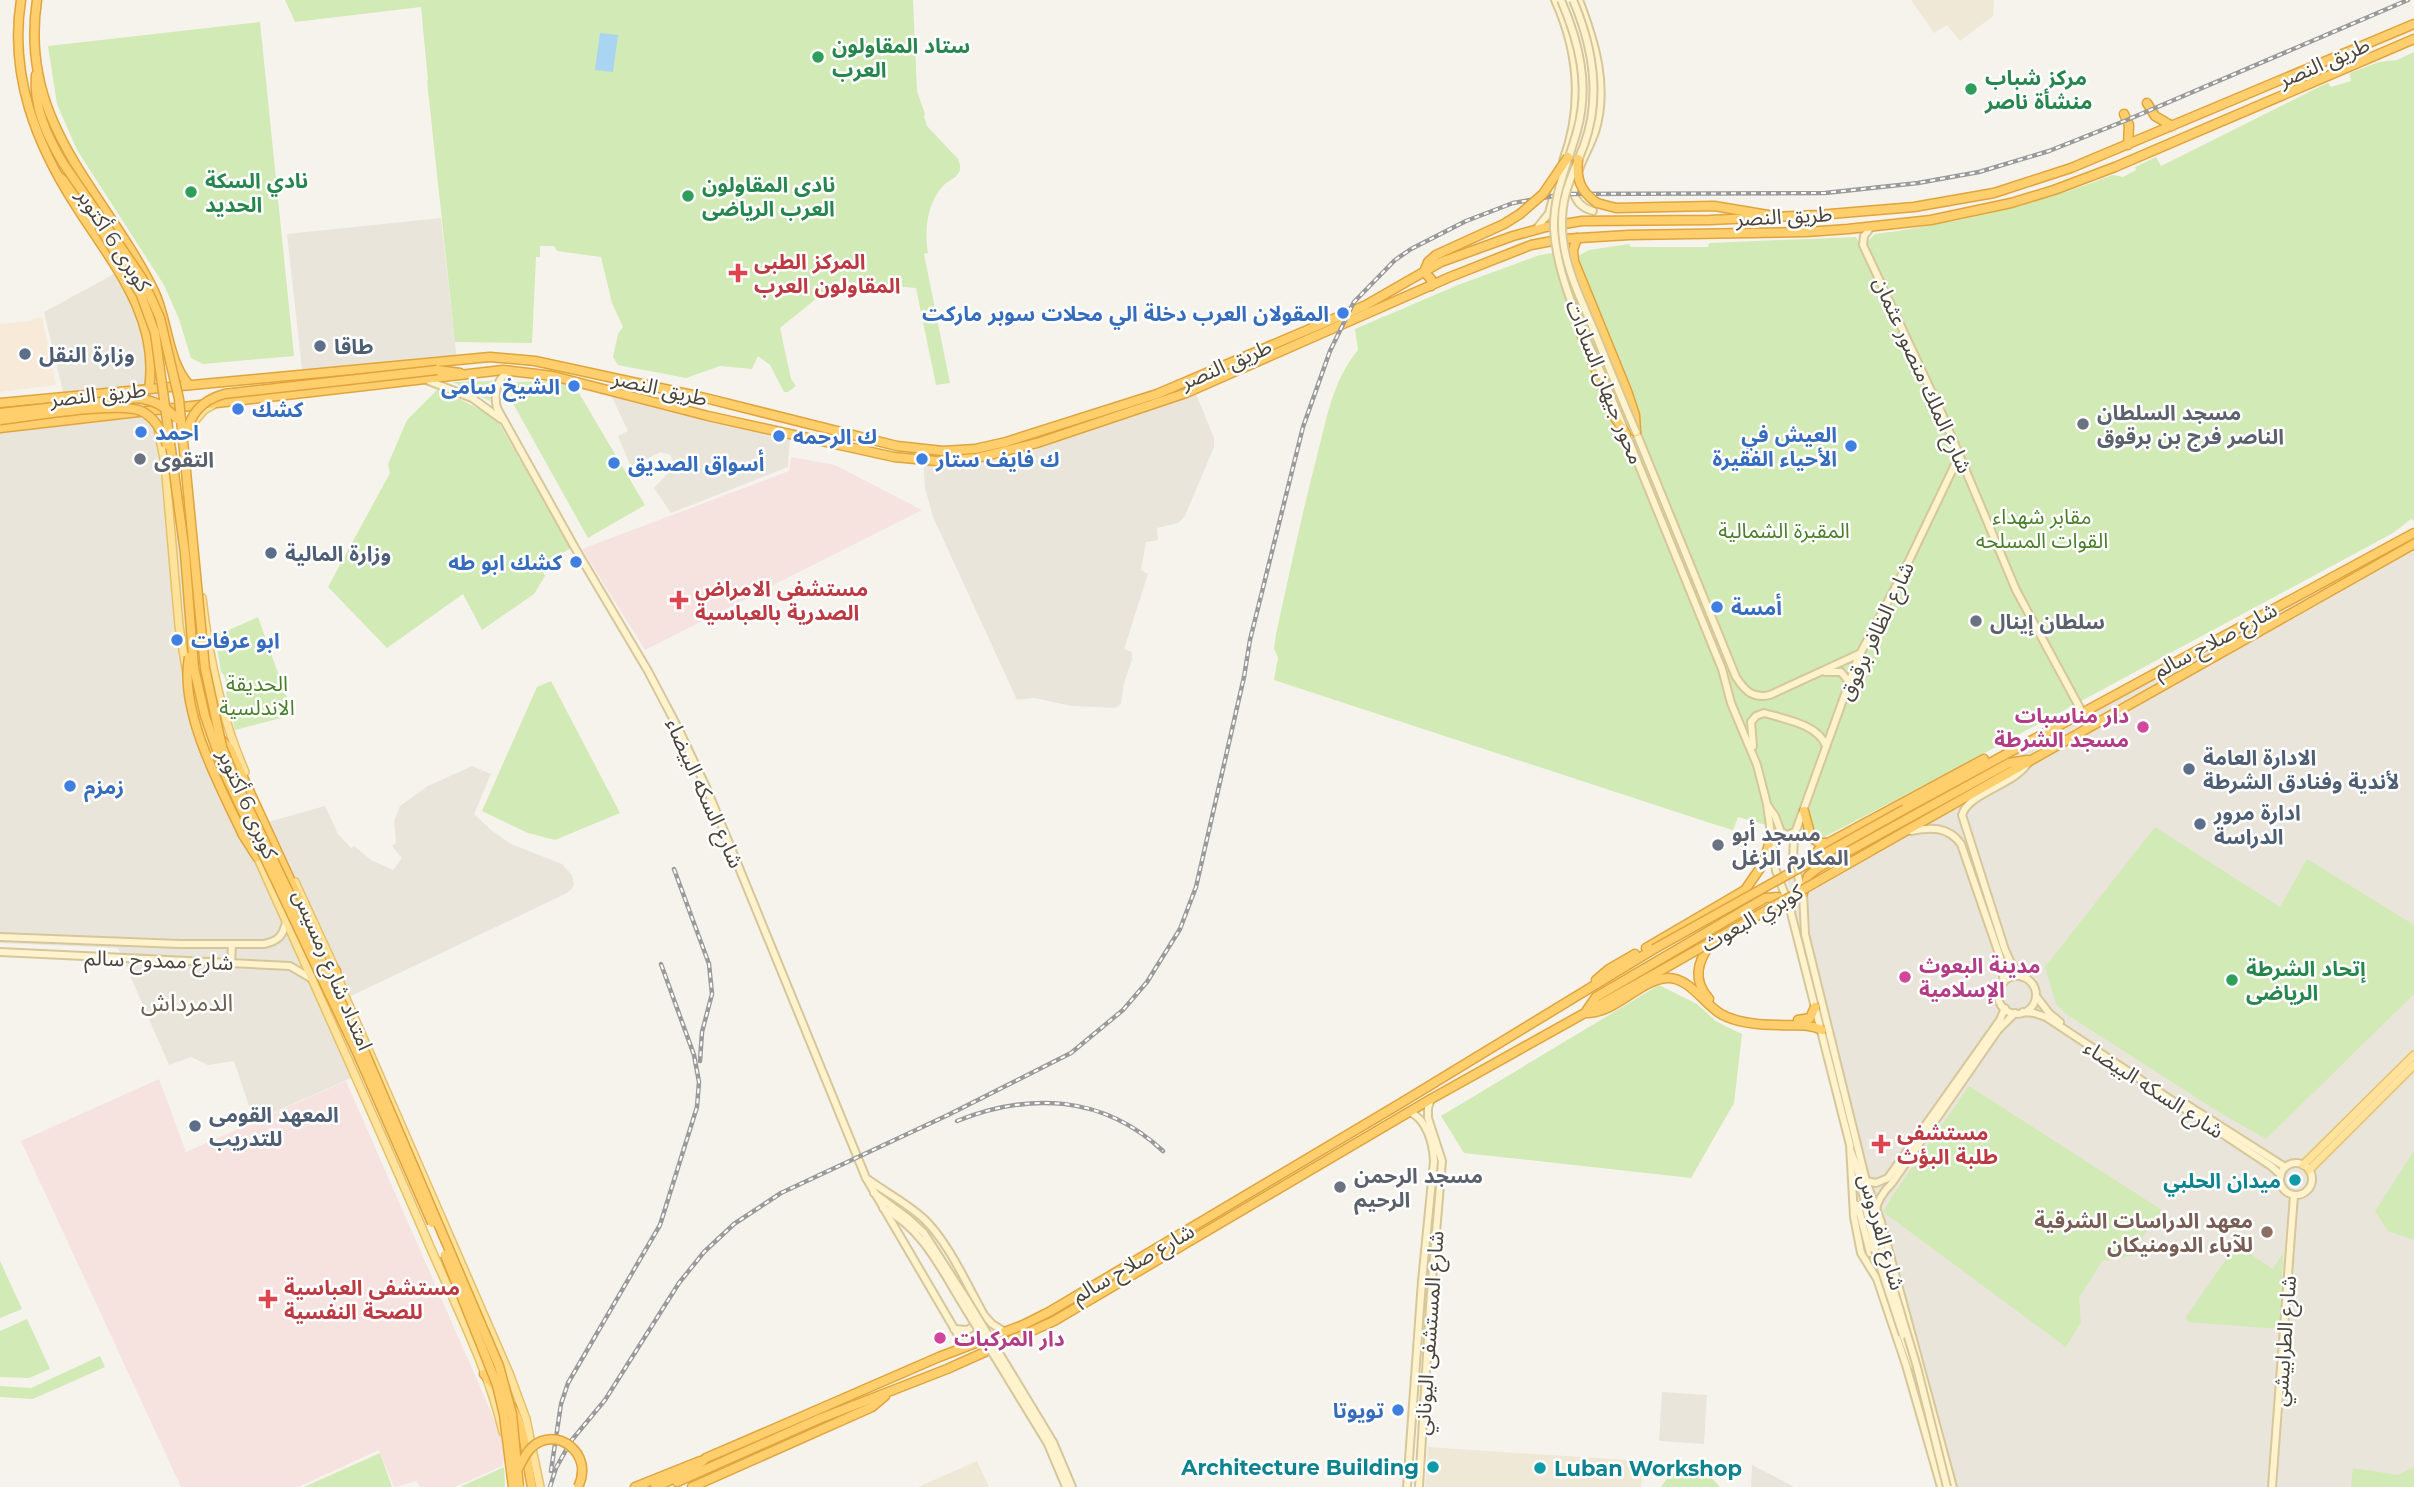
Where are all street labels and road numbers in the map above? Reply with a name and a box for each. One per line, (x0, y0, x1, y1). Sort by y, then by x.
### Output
street label: طريق النصر (2274, 32, 2374, 94)
street label: كوبرى 6 أكتوبر (71, 183, 157, 296)
street label: طريق النصر (1734, 201, 1833, 232)
street label: شارع الملك منصور عثمان (1866, 273, 1978, 478)
street label: محور جيهان السادات (1561, 296, 1649, 468)
street label: طريق النصر (1176, 334, 1276, 396)
street label: طريق النصر (609, 365, 710, 412)
street label: طريق النصر (48, 377, 147, 413)
street label: شارع الظافر برقوق (1833, 558, 1922, 706)
street label: شارع صلاح سالم (2149, 597, 2283, 686)
street label: شارع السكه البيضاء (658, 714, 749, 873)
street label: كوبرى 6 أكتوبر (212, 744, 283, 863)
street label: كوبري البعوث (1697, 879, 1810, 961)
street label: امتداد شارع رمسيس (285, 886, 378, 1055)
street label: شارع ممدوح سالم (84, 945, 234, 978)
street label: شارع السكه البيضاء (2078, 1035, 2228, 1146)
street label: شارع الفردوس (1851, 1171, 1911, 1294)
street label: شارع صلاح سالم (1068, 1218, 1200, 1311)
street label: شارع المستشفى اليوناني (1409, 1230, 1452, 1436)
street label: شارع الطرابيشي (2267, 1275, 2305, 1408)

